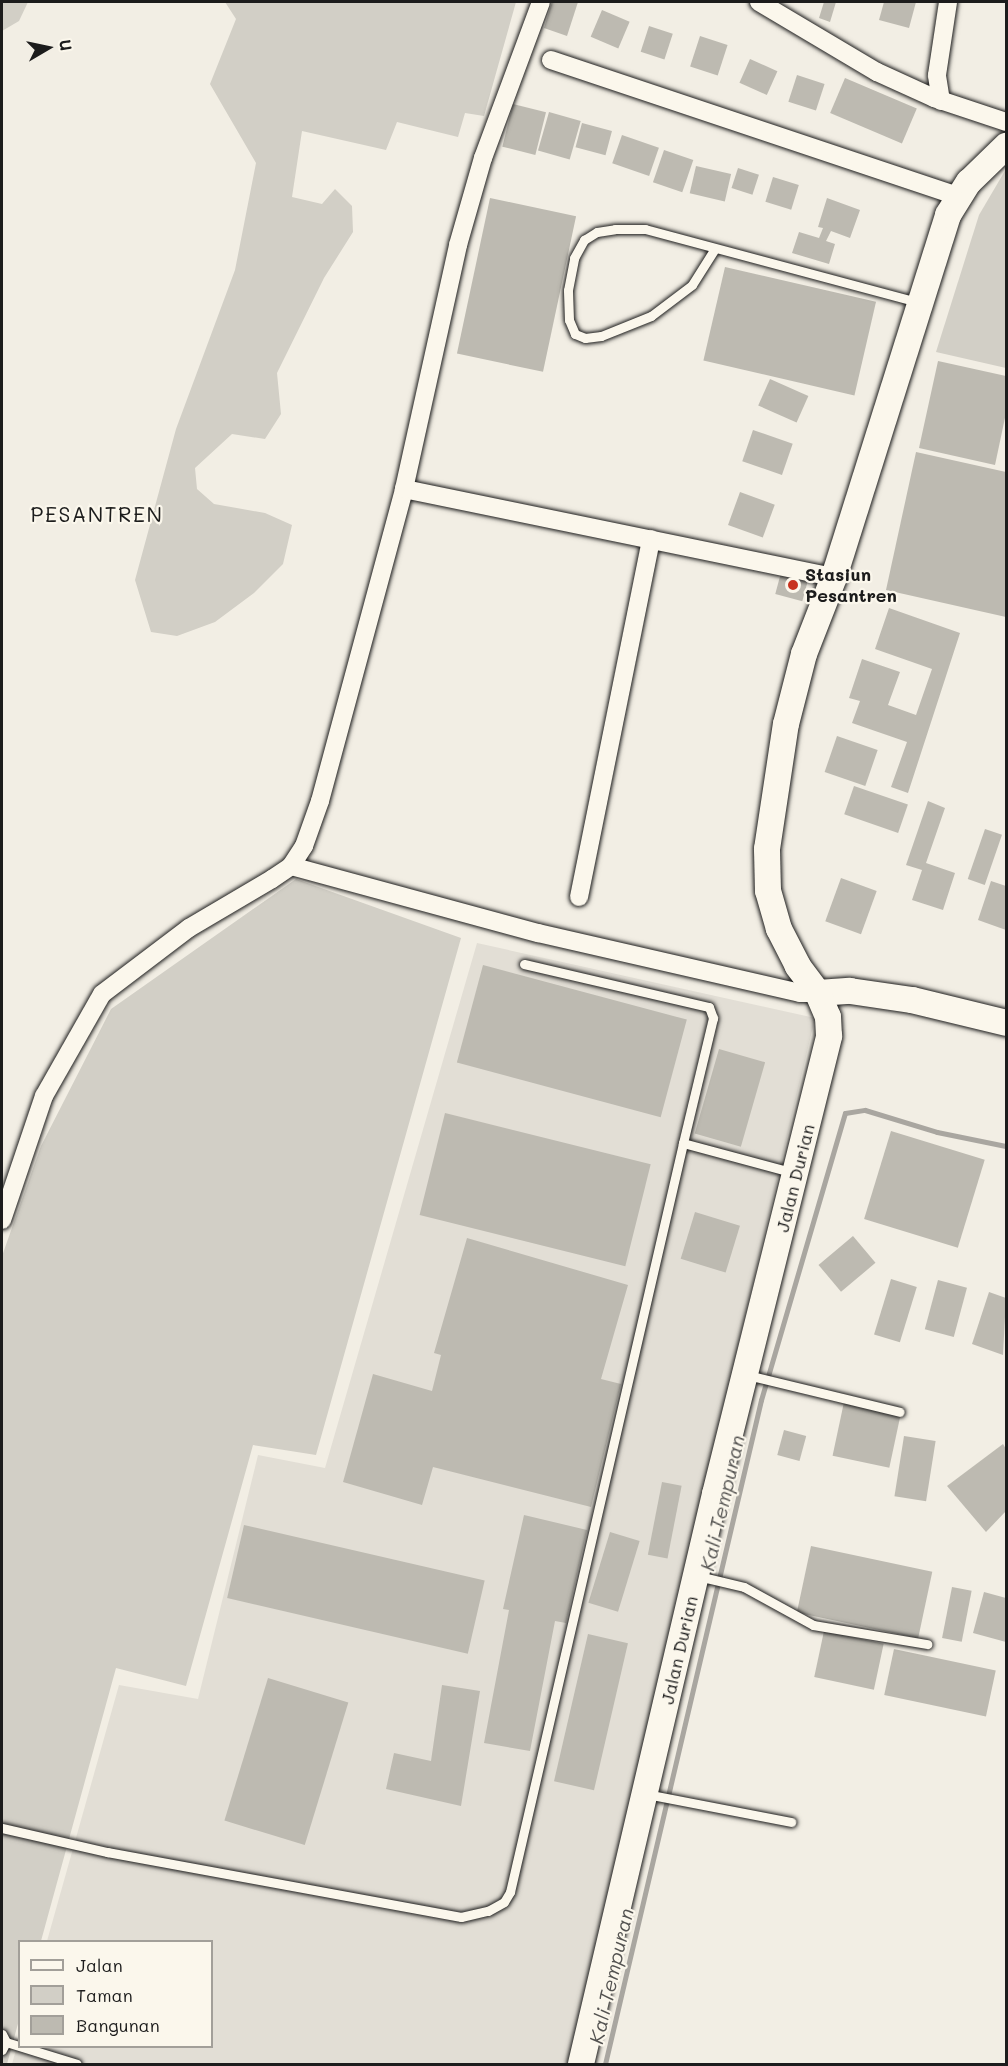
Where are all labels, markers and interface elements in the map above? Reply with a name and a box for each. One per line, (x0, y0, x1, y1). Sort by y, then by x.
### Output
north arrow (18, 18, 78, 78)
text: U (55, 38, 78, 52)
district label: PESANTREN (31, 501, 163, 527)
place label: Stasiun Pesantren (805, 564, 897, 606)
marker: Stasiun Pesantren (786, 578, 800, 592)
street label: Jalan Durian (771, 1122, 819, 1234)
water label: Kali Tempuran (695, 1433, 749, 1573)
street label: Jalan Durian (656, 1594, 702, 1706)
water label: Kali Tempuran (584, 1906, 638, 2046)
legend (18, 1940, 213, 2048)
text: Jalan (76, 1953, 123, 1977)
text: Taman (76, 1983, 133, 2007)
text: Bangunan (76, 2013, 160, 2037)

